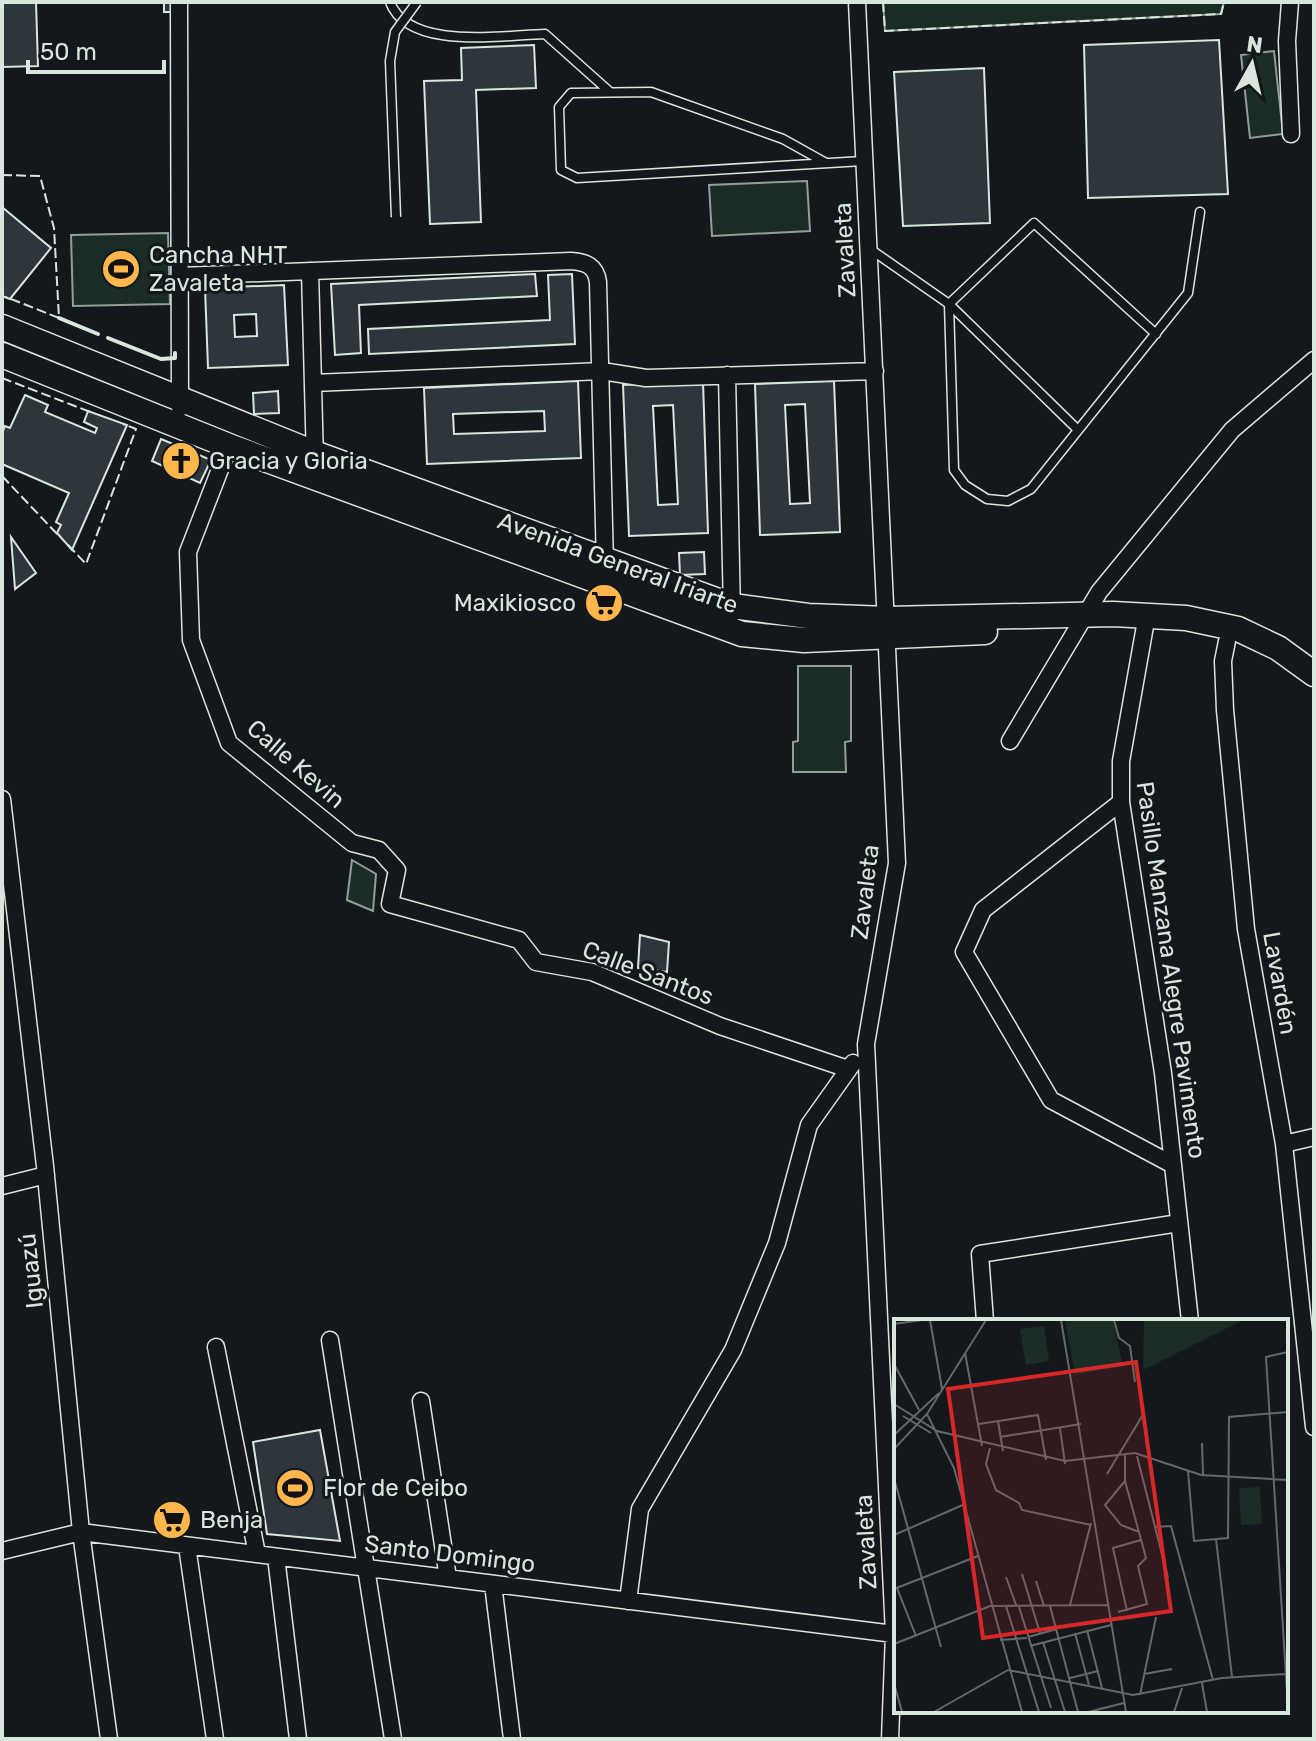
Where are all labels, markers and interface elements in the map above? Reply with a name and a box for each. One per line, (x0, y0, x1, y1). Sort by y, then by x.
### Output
scale bar (28, 24, 164, 74)
north arrow (1212, 24, 1292, 104)
text: N (1245, 30, 1264, 59)
text: 50 m (40, 38, 97, 66)
street label: Zavaleta (829, 202, 861, 298)
place label: Cancha NHT Zavaleta (149, 241, 288, 297)
sports icon: Cancha NHT Zavaleta (100, 248, 142, 290)
church icon: Gracia y Gloria (160, 440, 202, 482)
place label: Gracia y Gloria (209, 447, 368, 475)
street label: Avenida General Iriarte (494, 506, 742, 620)
supermarket icon: Maxikiosco (583, 582, 625, 624)
place label: Maxikiosco (454, 589, 576, 617)
street label: Calle Kevin (241, 714, 351, 814)
street label: Pasillo Manzana Alegre Pavimento (1131, 780, 1211, 1160)
street label: Zavaleta (845, 843, 885, 941)
street label: Lavardén (1257, 929, 1303, 1037)
street label: Calle Santos (578, 935, 718, 1011)
street label: Iguazú (13, 1232, 49, 1310)
inset map (894, 1319, 1288, 1713)
sports icon: Flor de Ceibo (274, 1467, 316, 1509)
place label: Flor de Ceibo (323, 1474, 468, 1502)
street label: Zavaleta (850, 1494, 882, 1590)
supermarket icon: Benja (151, 1499, 193, 1541)
place label: Benja (200, 1506, 263, 1534)
street label: Santo Domingo (363, 1530, 537, 1578)

